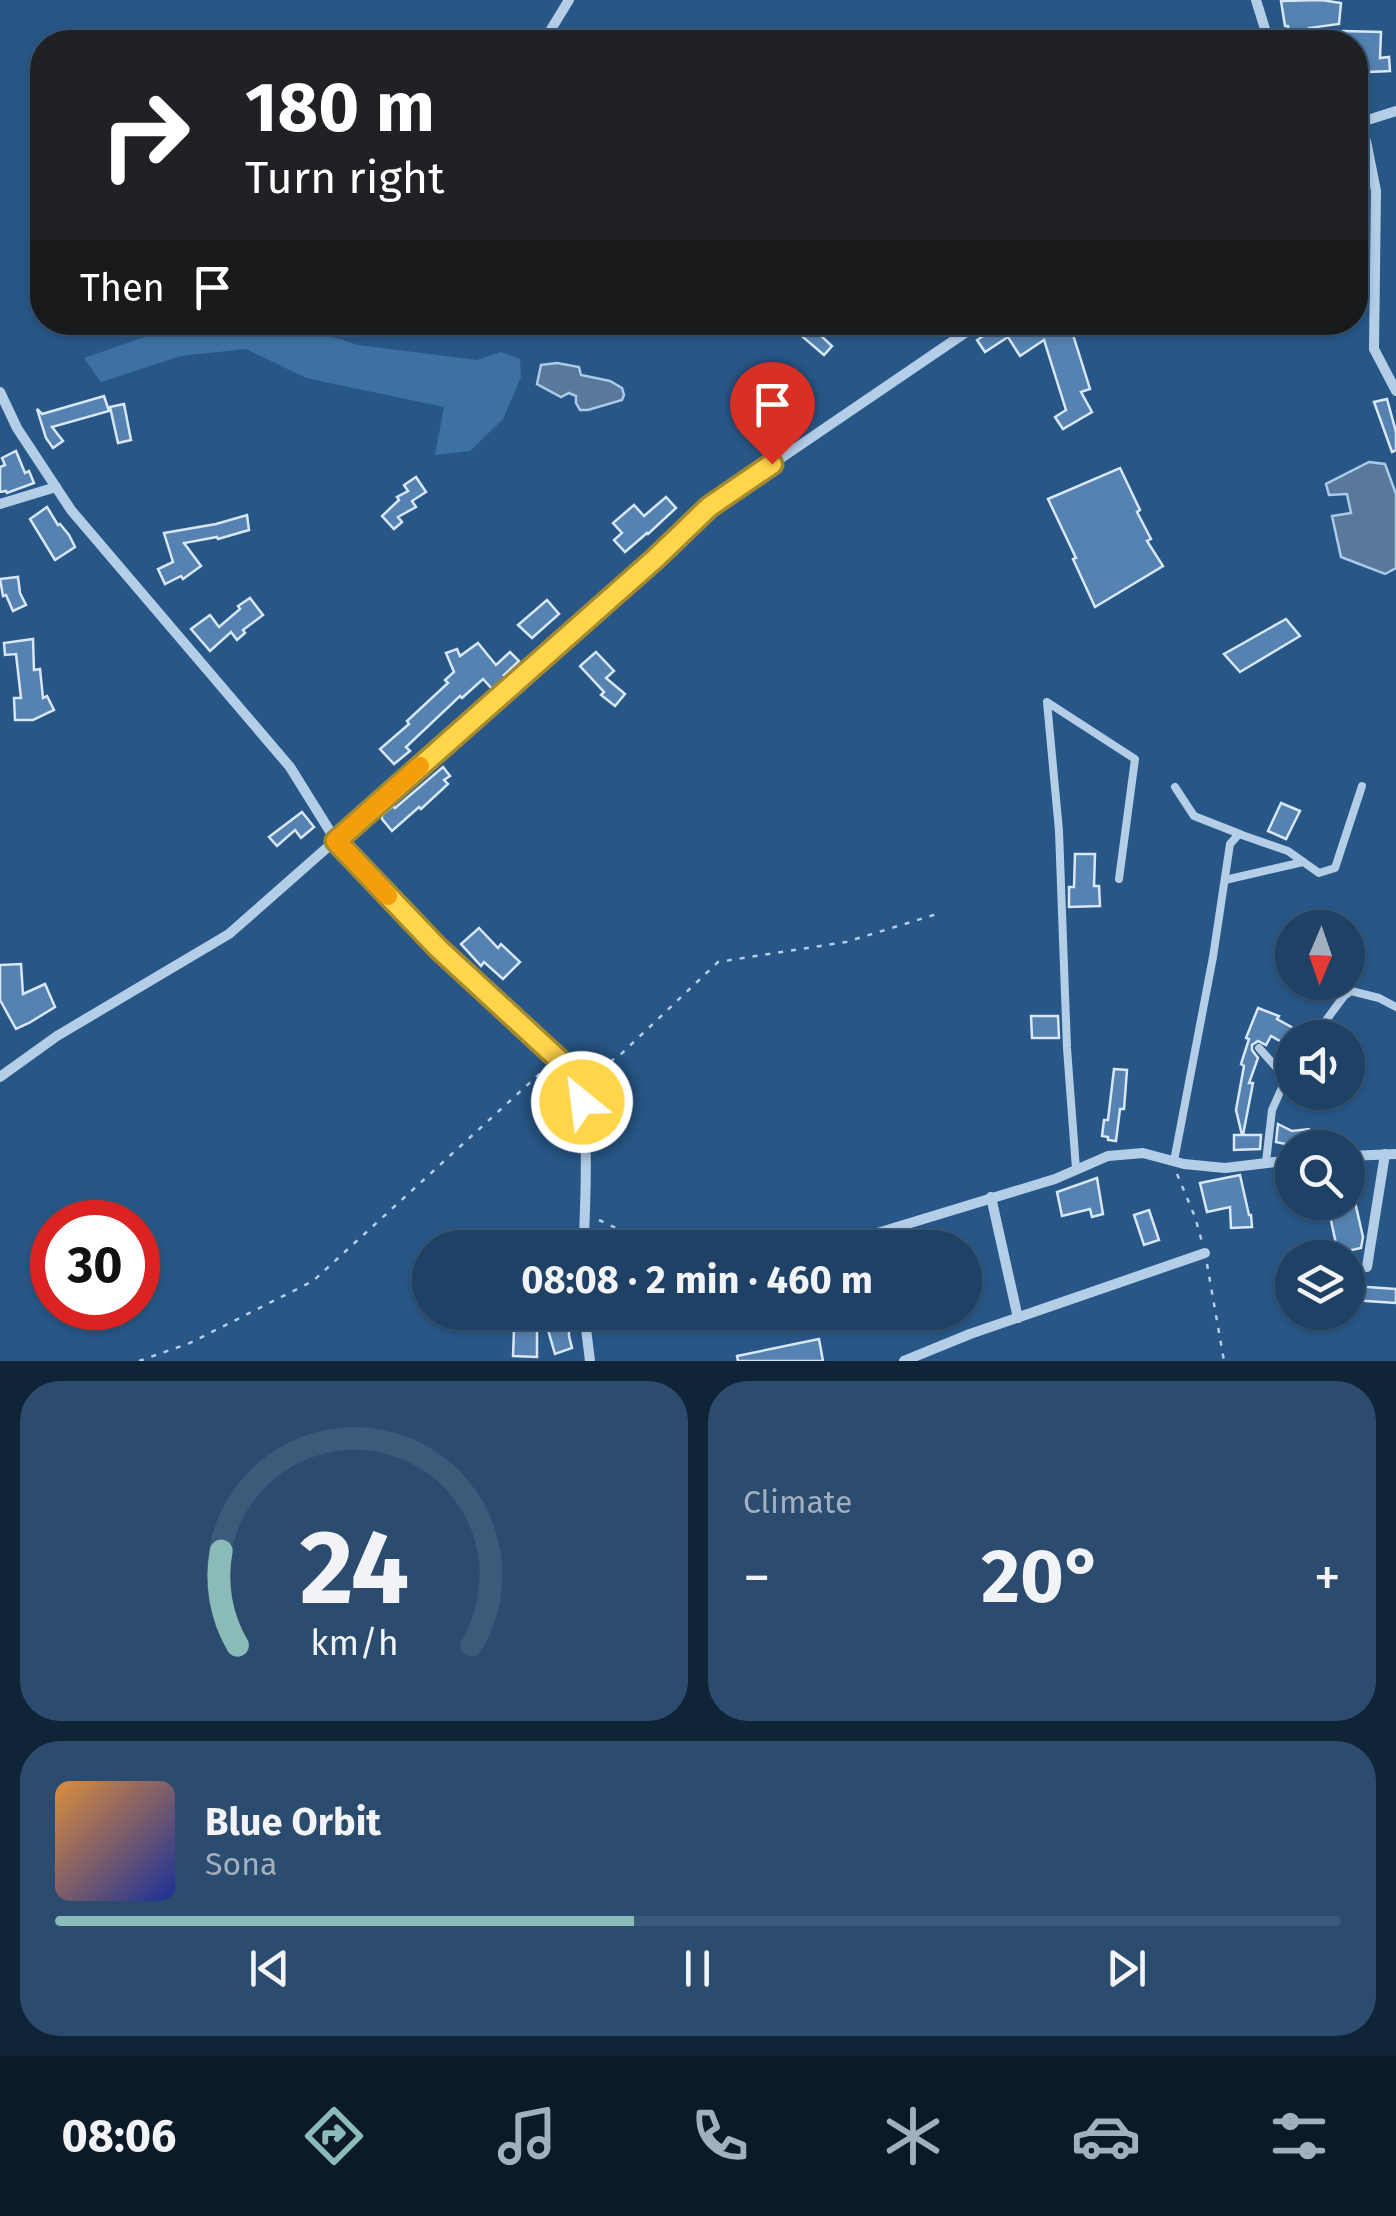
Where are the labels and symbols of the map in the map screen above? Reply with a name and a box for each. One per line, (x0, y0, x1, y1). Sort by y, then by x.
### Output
pin (730, 362, 815, 465)
north arrow (1275, 910, 1365, 1000)
position arrow (530, 1050, 634, 1154)
speed limit sign: 30 (30, 1200, 160, 1330)

